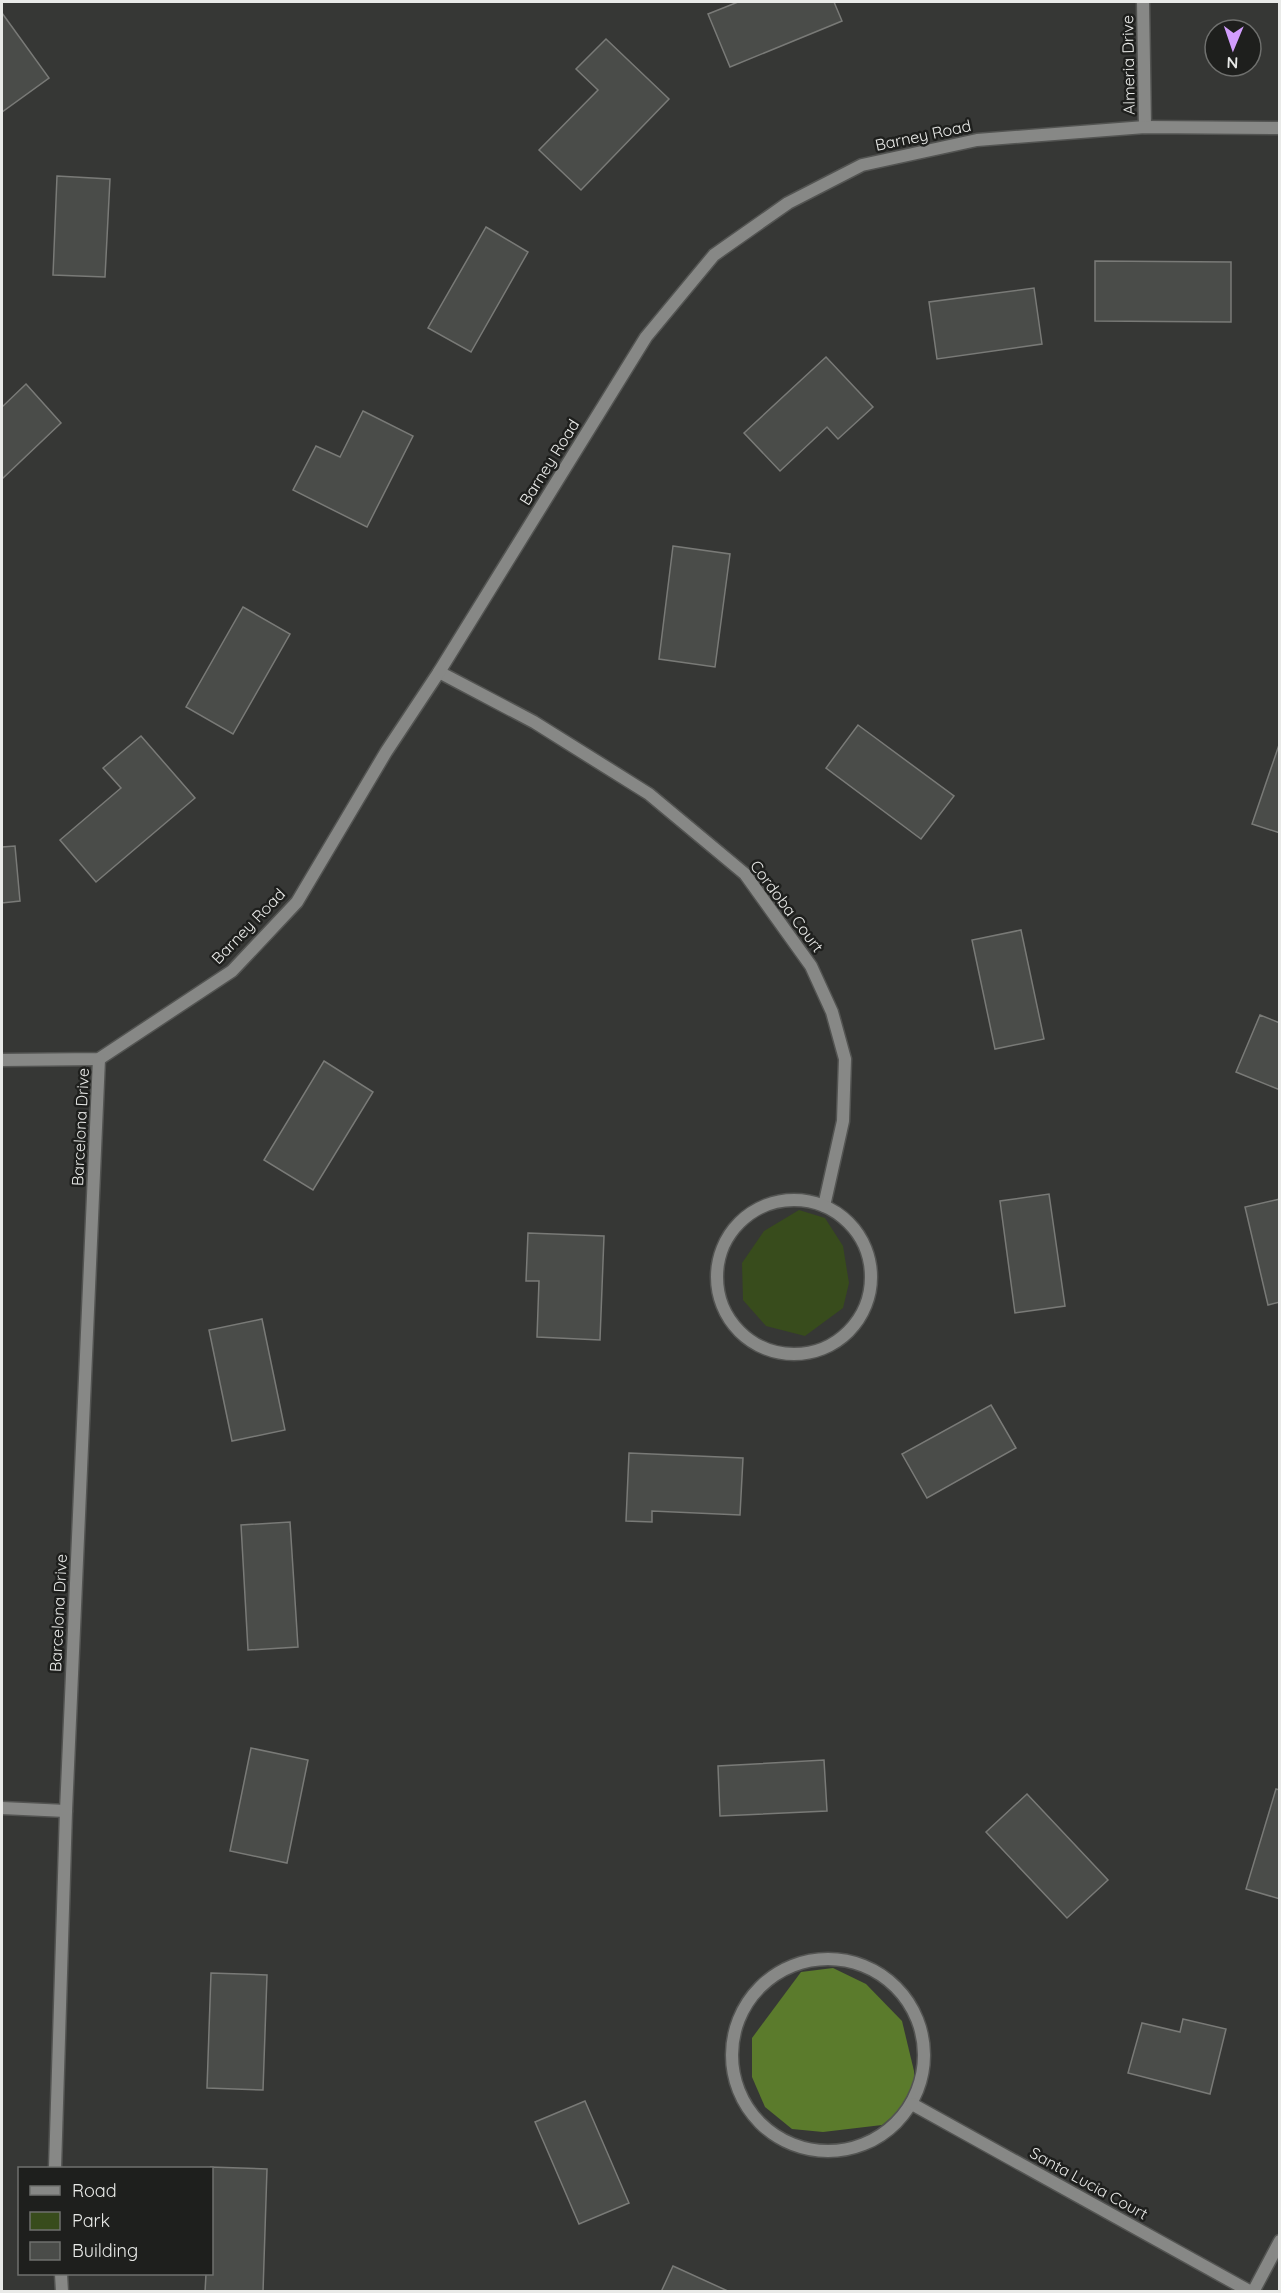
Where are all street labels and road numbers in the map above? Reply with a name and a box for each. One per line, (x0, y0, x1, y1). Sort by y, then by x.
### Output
street label: Almeria Drive (1117, 15, 1139, 115)
street label: Barney Road (873, 115, 973, 155)
street label: Barney Road (515, 415, 583, 509)
street label: Cordoba Court (746, 856, 828, 956)
street label: Barney Road (207, 884, 289, 968)
street label: Barcelona Drive (67, 1067, 93, 1187)
street label: Barcelona Drive (45, 1553, 71, 1673)
street label: Santa Lucia Court (1027, 2142, 1151, 2224)

